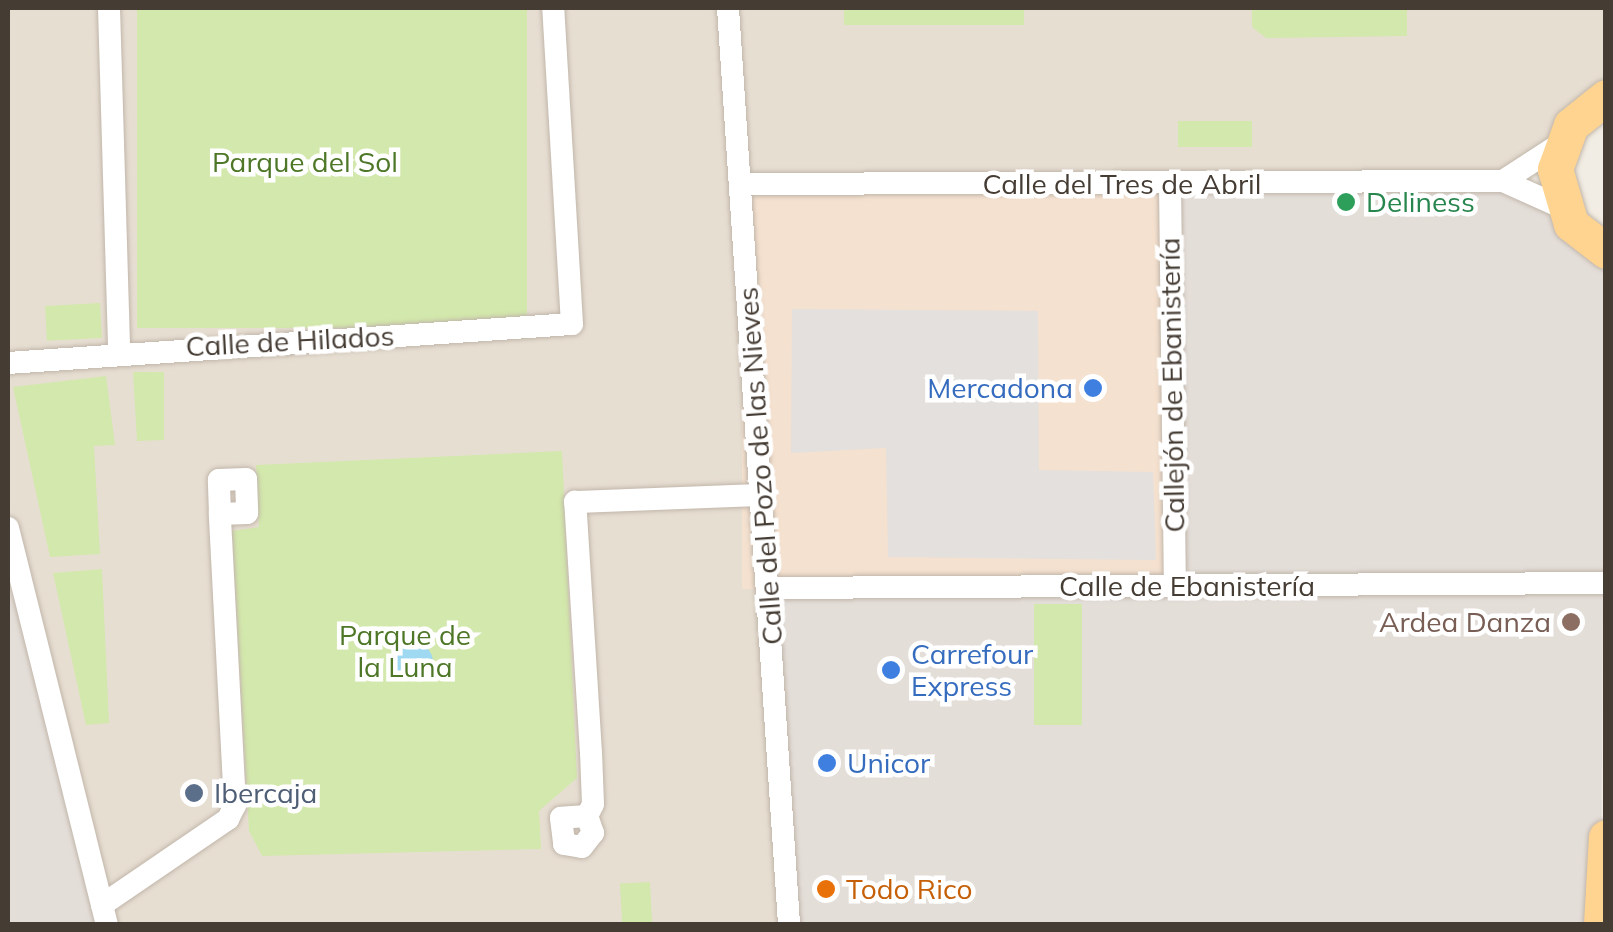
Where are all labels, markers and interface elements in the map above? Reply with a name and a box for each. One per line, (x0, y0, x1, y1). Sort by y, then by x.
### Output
park label: Parque del Sol (212, 145, 398, 179)
street label: Calle del Tres de Abril (983, 167, 1261, 201)
place label: Deliness (1366, 185, 1475, 219)
marker: Deliness (1335, 191, 1357, 213)
street label: Callejón de Ebanistería (1153, 237, 1191, 533)
street label: Calle del Pozo de las Nieves (731, 286, 789, 646)
street label: Calle de Hilados (185, 319, 395, 363)
place label: Mercadona (927, 371, 1073, 405)
marker: Mercadona (1082, 377, 1104, 399)
street label: Calle de Ebanistería (1059, 569, 1315, 603)
place label: Ardea Danza (1379, 605, 1551, 639)
marker: Ardea Danza (1560, 611, 1582, 633)
park label: Parque de la Luna (339, 618, 471, 684)
place label: Carrefour Express (911, 637, 1033, 703)
marker: Carrefour Express (880, 659, 902, 681)
place label: Unicor (847, 746, 930, 780)
marker: Unicor (816, 752, 838, 774)
place label: Ibercaja (214, 776, 317, 810)
marker: Ibercaja (183, 782, 205, 804)
place label: Todo Rico (846, 872, 972, 906)
marker: Todo Rico (815, 878, 837, 900)

